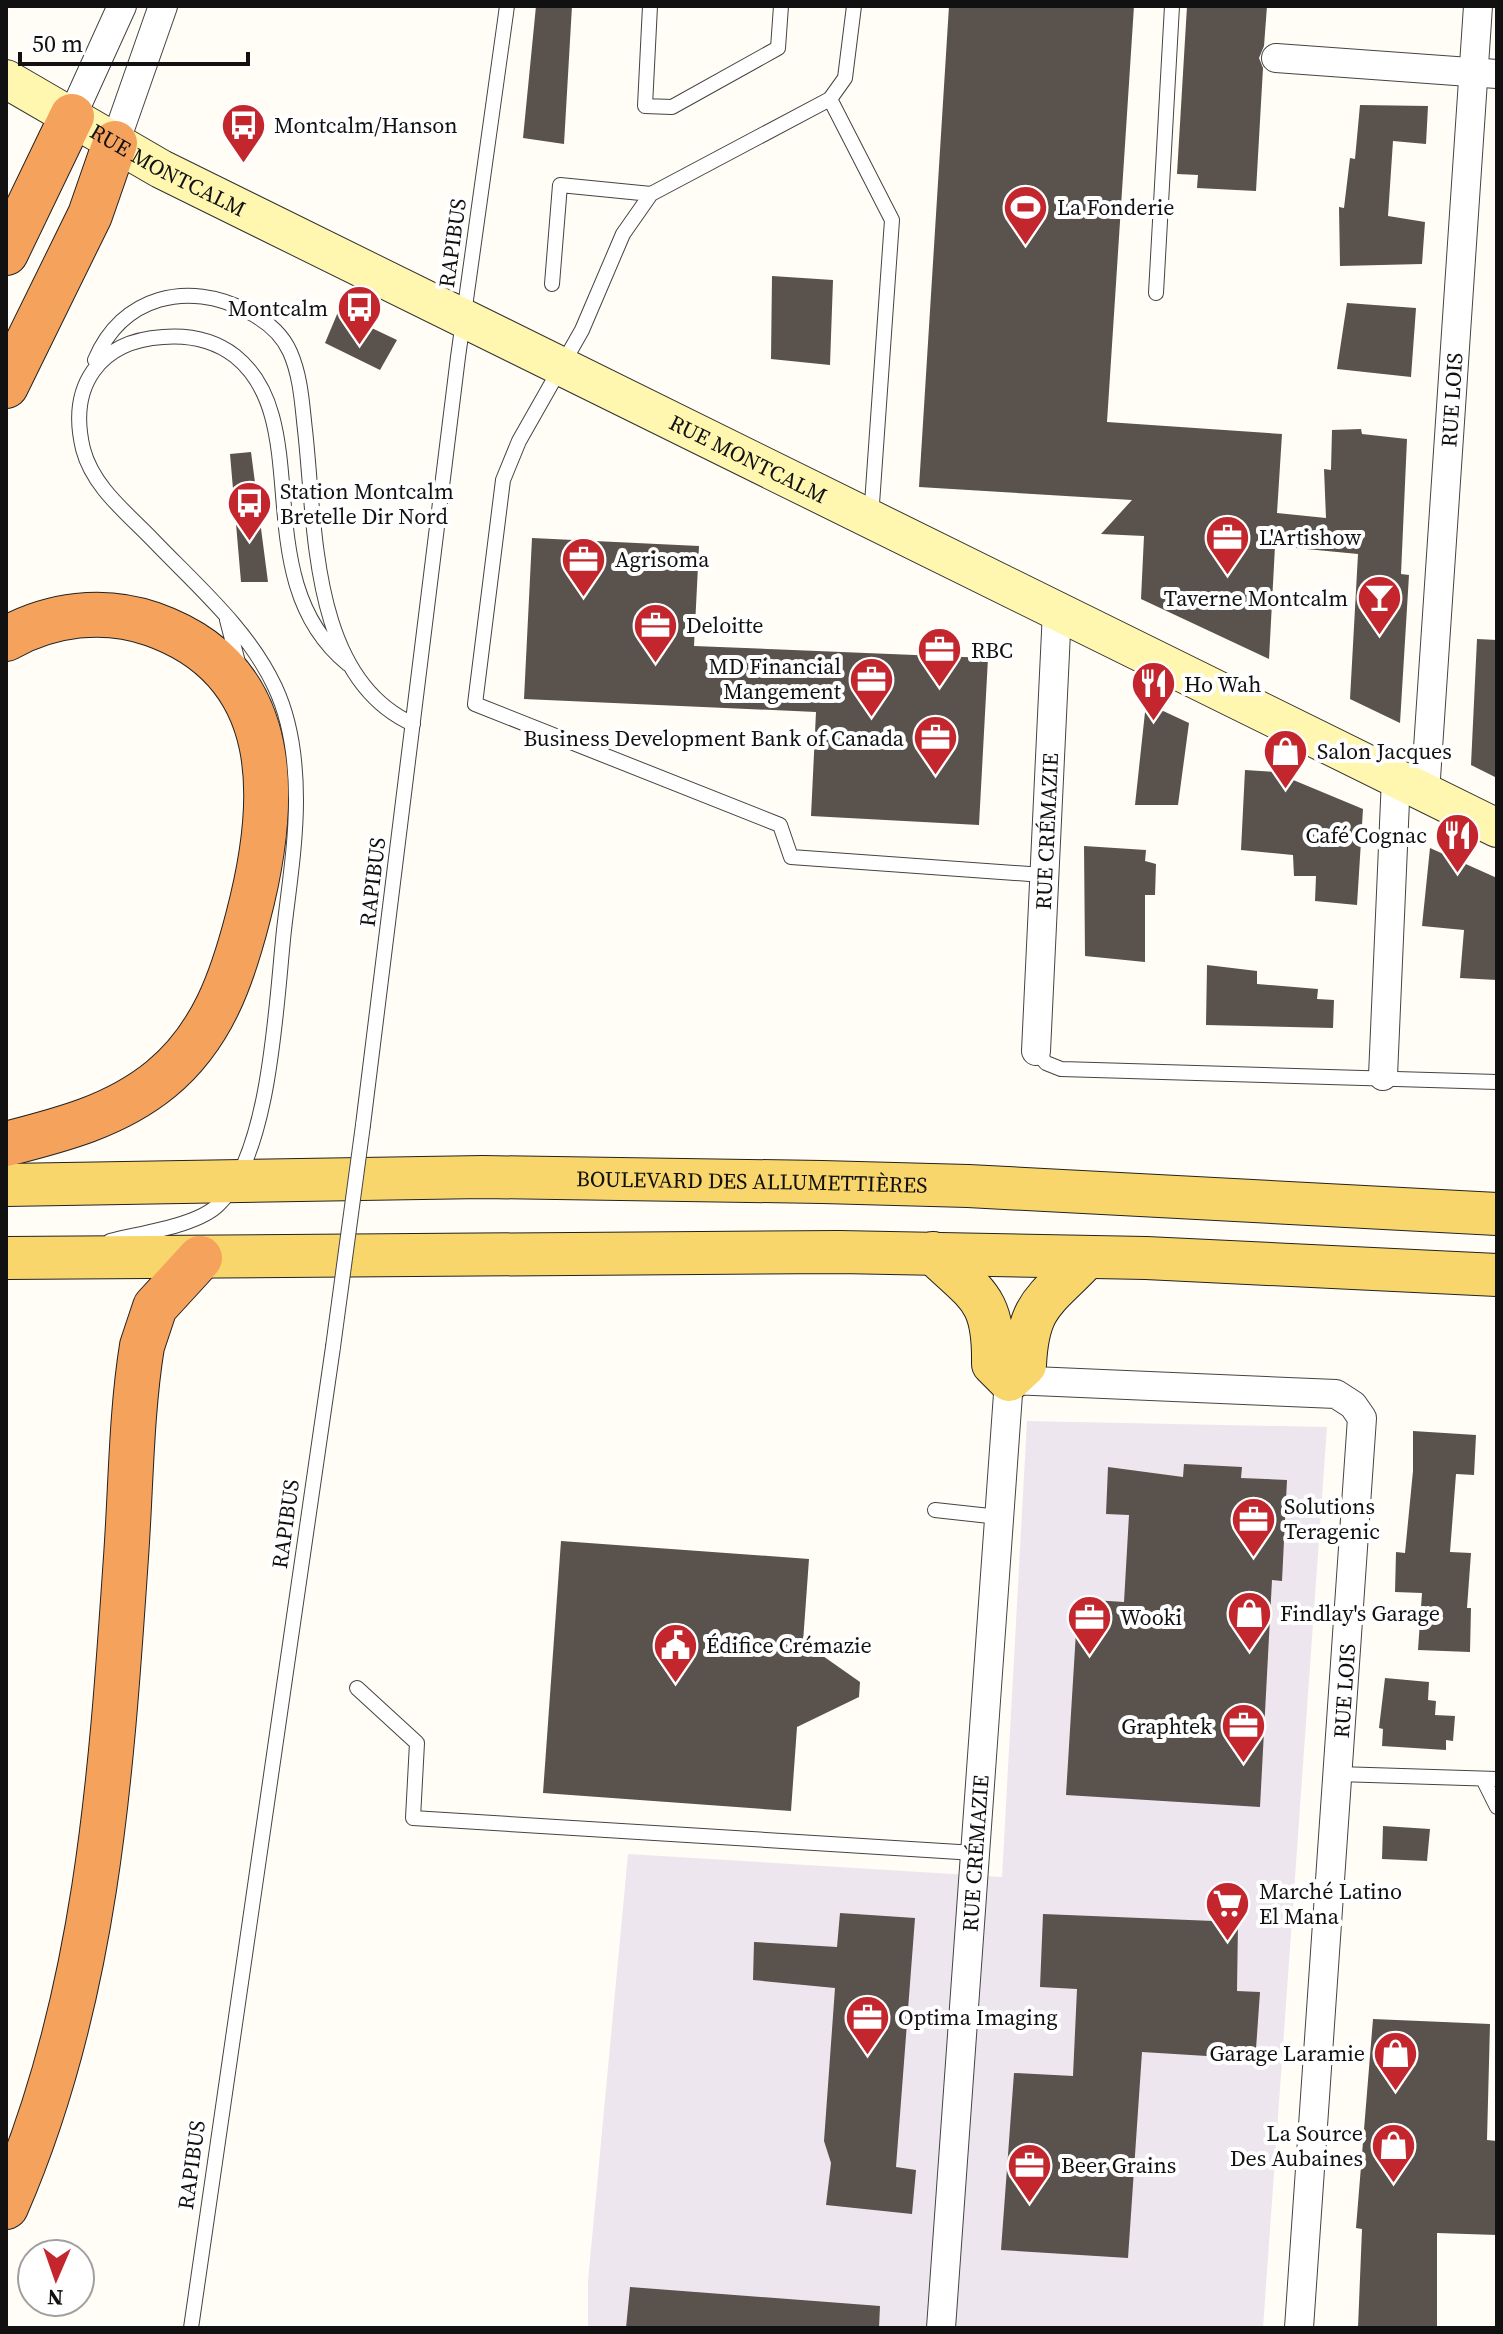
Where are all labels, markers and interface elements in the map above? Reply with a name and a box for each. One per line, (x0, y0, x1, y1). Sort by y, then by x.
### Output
scale bar (20, 16, 248, 66)
text: 50 m (32, 27, 83, 60)
bus stop icon: Montcalm/Hanson (219, 101, 267, 164)
place label: Montcalm/Hanson (274, 110, 458, 140)
street label: RUE MONTCALM (85, 116, 251, 224)
sports icon: La Fonderie (1002, 183, 1050, 246)
place label: La Fonderie (1057, 192, 1174, 222)
street label: RAPIBUS (431, 196, 473, 290)
bus stop icon: Montcalm (335, 284, 383, 347)
place label: Montcalm (228, 293, 328, 323)
street label: RUE LOIS (1433, 352, 1470, 448)
street label: RUE MONTCALM (664, 407, 832, 510)
place label: Station Montcalm Bretelle Dir Nord (280, 476, 454, 531)
bus stop icon: Station Montcalm Bretelle Dir Nord (225, 480, 273, 543)
office icon: L'Artishow (1204, 513, 1252, 576)
place label: L'Artishow (1259, 522, 1362, 552)
office icon: Agrisoma (560, 535, 608, 598)
place label: Agrisoma (615, 544, 710, 574)
bar icon: Taverne Montcalm (1355, 574, 1403, 637)
place label: Taverne Montcalm (1164, 583, 1348, 613)
office icon: Deloitte (631, 601, 679, 664)
place label: Deloitte (686, 610, 764, 640)
office icon: RBC (916, 626, 964, 689)
place label: RBC (971, 635, 1013, 665)
place label: MD Financial Mangement (709, 651, 842, 706)
office icon: MD Financial Mangement (848, 655, 896, 718)
restaurant icon: Ho Wah (1129, 660, 1177, 723)
place label: Ho Wah (1184, 669, 1261, 699)
office icon: Business Development Bank of Canada (911, 714, 959, 777)
place label: Business Development Bank of Canada (523, 723, 905, 753)
shop icon: Salon Jacques (1262, 727, 1310, 790)
place label: Salon Jacques (1317, 736, 1452, 766)
street label: RUE CRÉMAZIE (1028, 752, 1065, 910)
restaurant icon: Café Cognac (1434, 811, 1482, 874)
place label: Café Cognac (1305, 820, 1427, 850)
street label: RAPIBUS (352, 836, 392, 928)
street label: BOULEVARD DES ALLUMETTIÈRES (576, 1163, 928, 1200)
street label: RAPIBUS (264, 1477, 306, 1571)
place label: Solutions Teragenic (1284, 1491, 1380, 1546)
office icon: Solutions Teragenic (1229, 1495, 1277, 1558)
shop icon: Findlay's Garage (1225, 1589, 1273, 1652)
office icon: Wooki (1065, 1593, 1113, 1656)
place label: Findlay's Garage (1280, 1598, 1440, 1628)
place label: Wooki (1120, 1602, 1182, 1632)
public building icon: Édifice Crémazie (651, 1621, 699, 1684)
place label: Édifice Crémazie (706, 1630, 872, 1660)
street label: RUE LOIS (1326, 1643, 1362, 1739)
office icon: Graphtek (1219, 1702, 1267, 1765)
place label: Graphtek (1121, 1711, 1213, 1741)
street label: RUE CRÉMAZIE (954, 1774, 996, 1933)
place label: Marché Latino El Mana (1259, 1876, 1402, 1931)
supermarket icon: Marché Latino El Mana (1204, 1880, 1252, 1943)
office icon: Optima Imaging (843, 1993, 891, 2056)
place label: Optima Imaging (898, 2002, 1058, 2032)
shop icon: Garage Laramie (1372, 2029, 1420, 2092)
place label: Garage Laramie (1209, 2038, 1365, 2068)
street label: RAPIBUS (170, 2118, 212, 2212)
place label: La Source Des Aubaines (1230, 2118, 1363, 2173)
shop icon: La Source Des Aubaines (1370, 2122, 1418, 2185)
office icon: Beer Grains (1006, 2141, 1054, 2204)
place label: Beer Grains (1061, 2150, 1176, 2180)
north arrow (16, 2238, 96, 2318)
text: N (47, 2283, 64, 2313)

